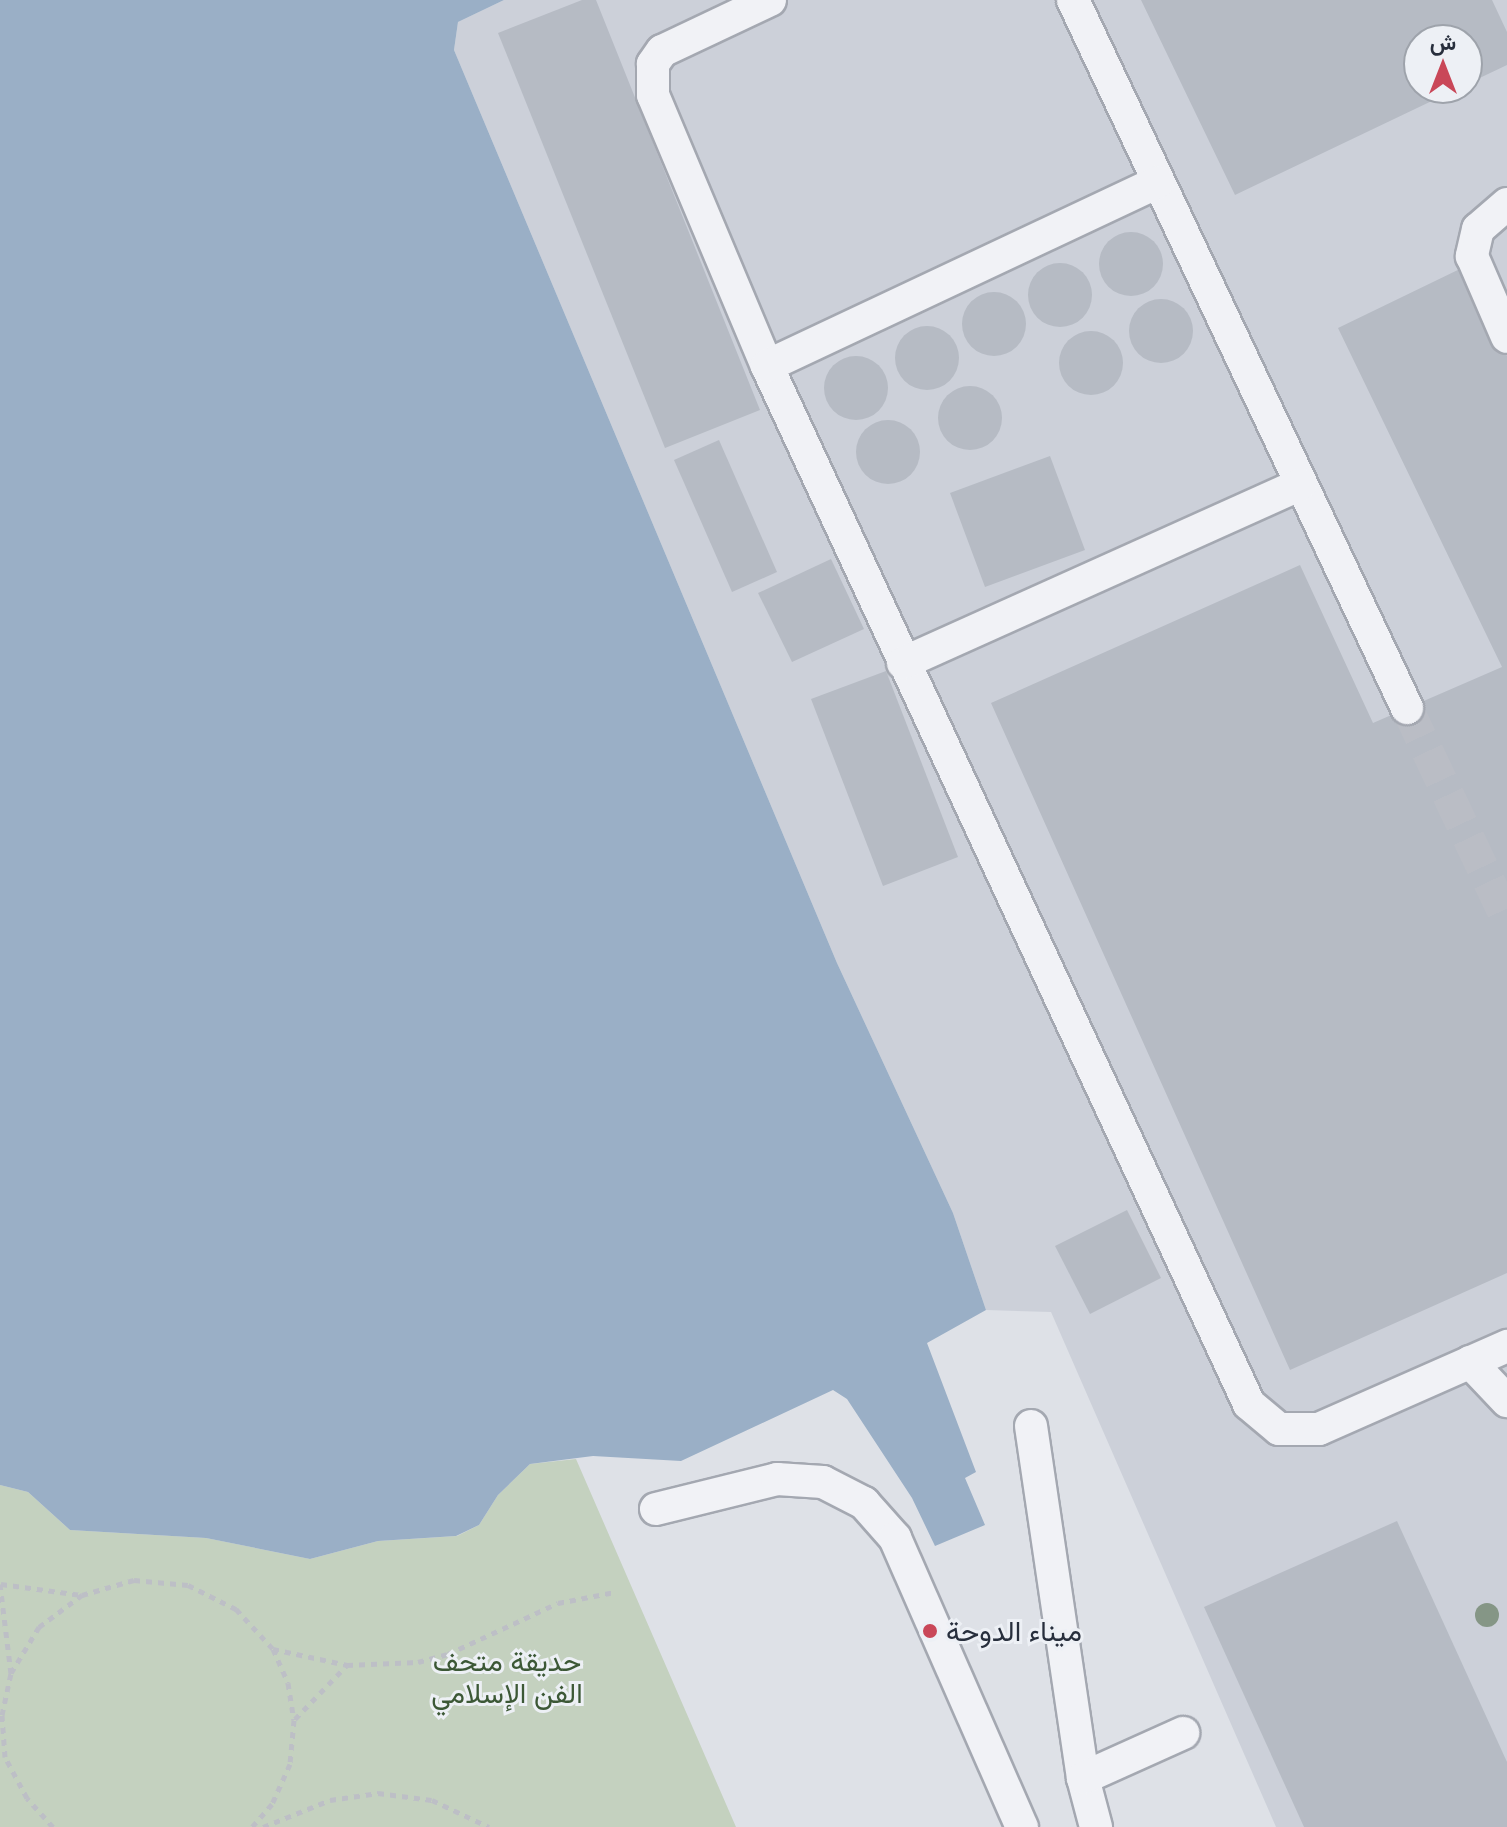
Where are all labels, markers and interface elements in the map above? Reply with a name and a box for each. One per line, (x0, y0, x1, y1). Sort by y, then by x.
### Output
north arrow (1403, 24, 1483, 104)
text: ش (1430, 28, 1456, 56)
place label: ميناء الدوحة (946, 1614, 1082, 1648)
marker: ميناء الدوحة (921, 1622, 939, 1640)
park label: حديقة متحف الفن الإسلامي (431, 1644, 583, 1710)

